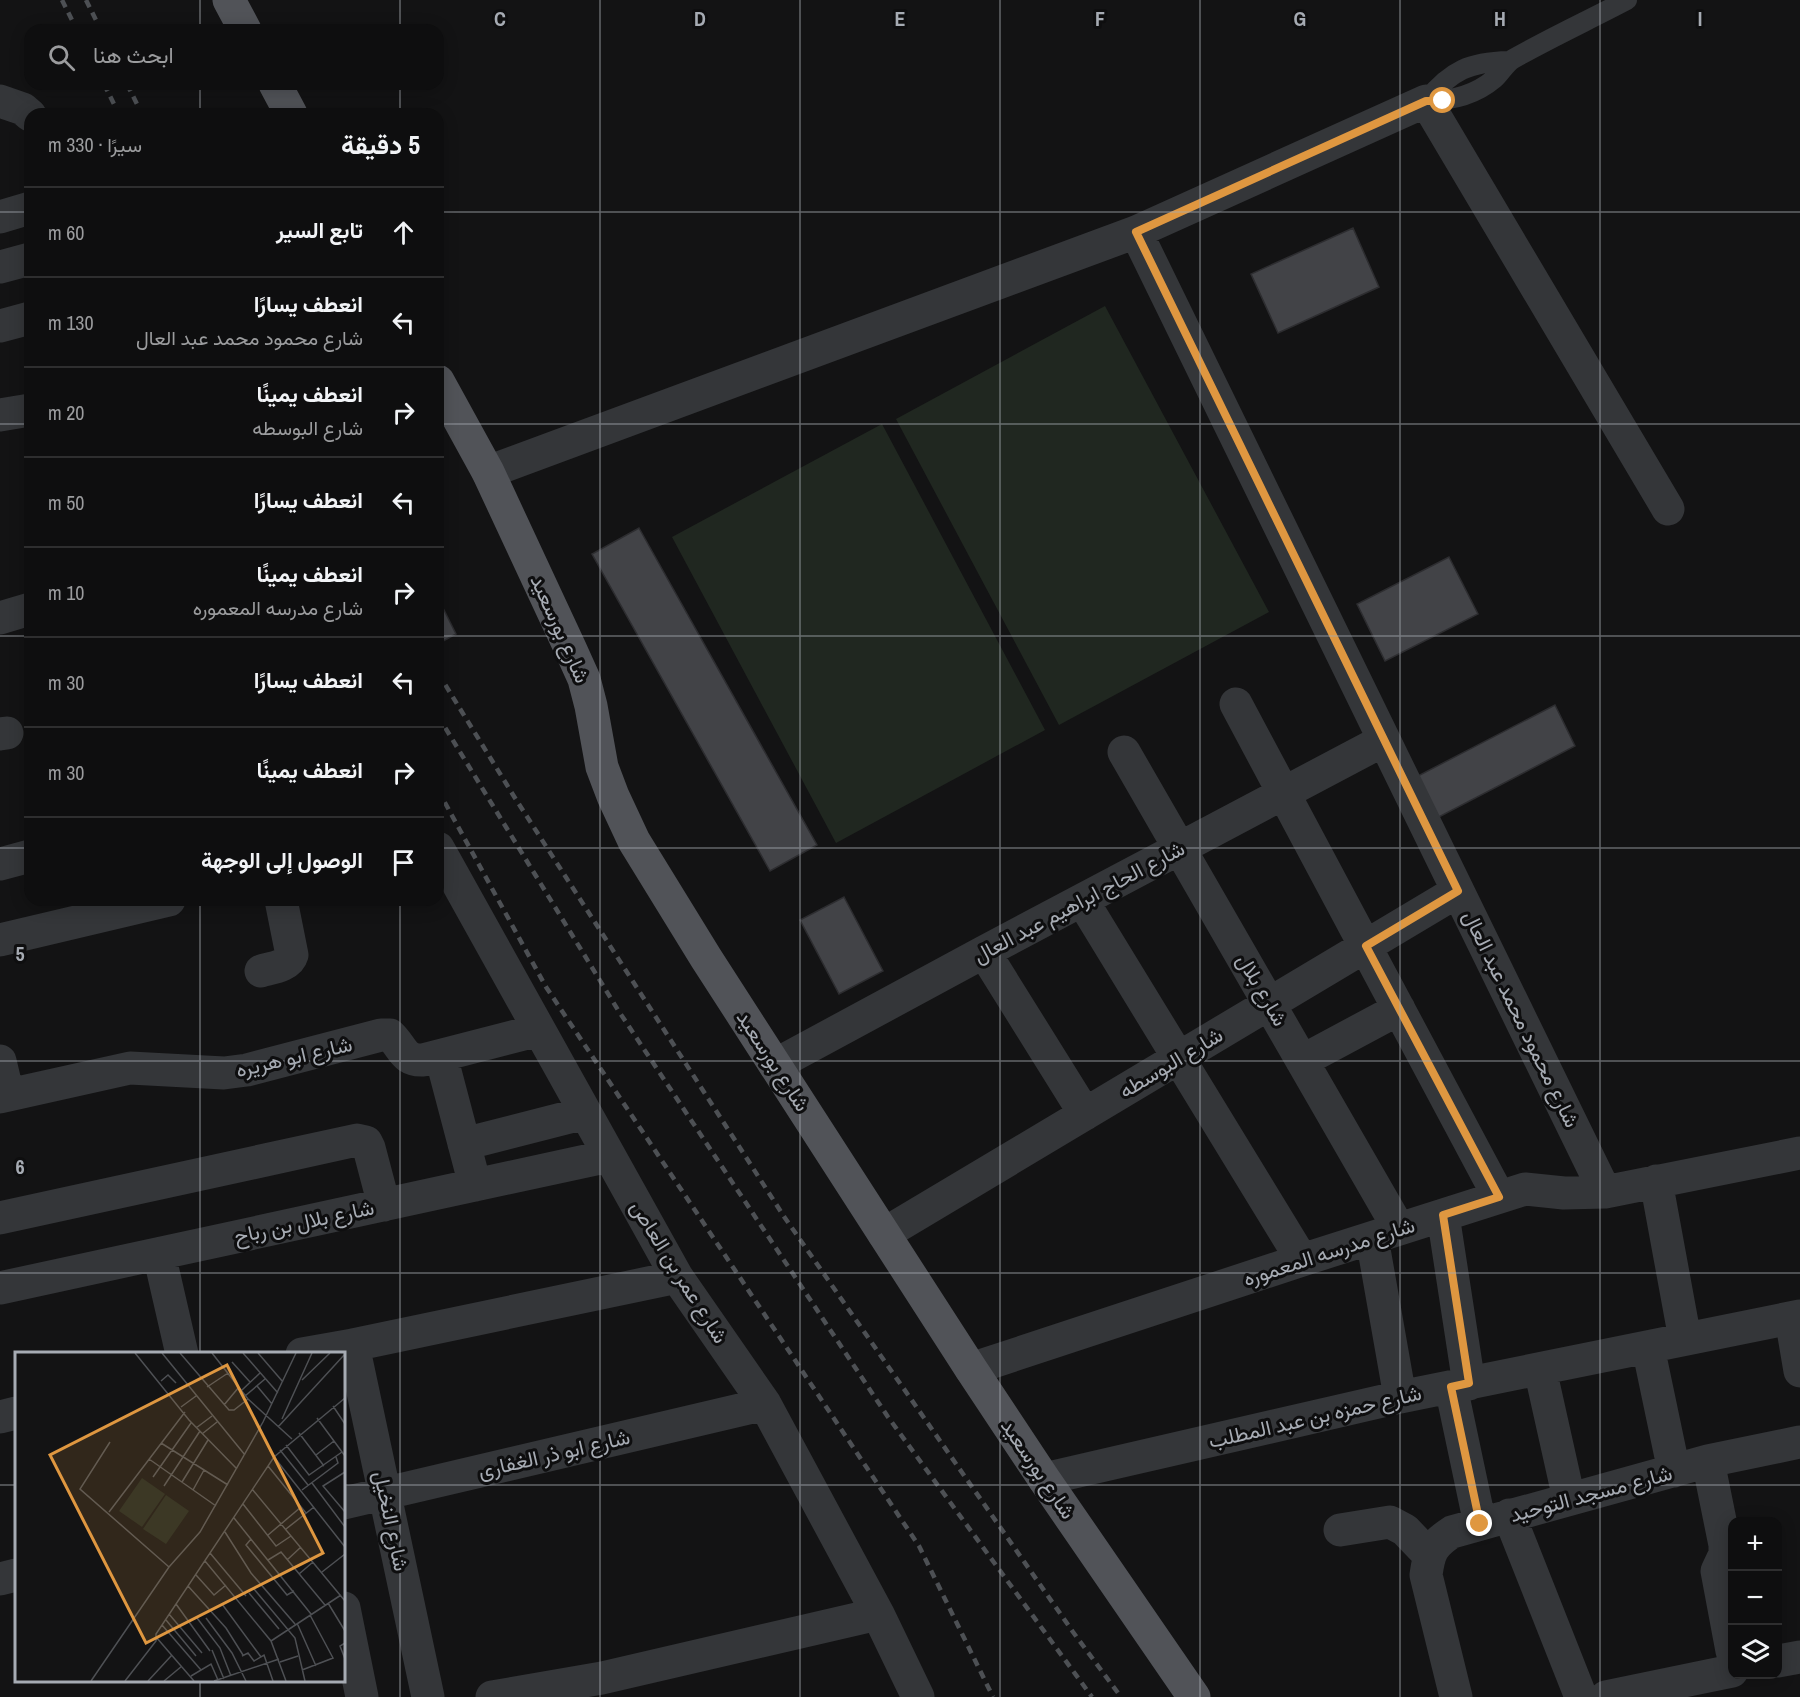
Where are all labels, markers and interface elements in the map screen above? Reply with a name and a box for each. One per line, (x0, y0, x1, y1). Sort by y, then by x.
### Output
text: C (494, 5, 506, 32)
text: D (694, 5, 706, 32)
text: E (895, 5, 906, 32)
text: F (1095, 5, 1105, 32)
text: G (1294, 5, 1306, 32)
text: H (1494, 5, 1506, 32)
text: I (1698, 5, 1702, 32)
search box (24, 24, 444, 90)
text: ابحث هنا (93, 40, 174, 70)
icon: search (45, 41, 78, 74)
route start (1429, 87, 1455, 113)
text: 5 دقيقة (341, 127, 420, 162)
text: سيرًا · 330 m (48, 131, 142, 158)
text: تابع السير (276, 215, 363, 245)
icon: ahead (387, 216, 420, 249)
text: 60 m (48, 219, 84, 246)
text: انعطف يسارًا (254, 289, 363, 319)
icon: left (387, 306, 420, 339)
text: 130 m (48, 309, 94, 336)
text: شارع محمود محمد عبد العال (136, 324, 363, 351)
text: انعطف يمينًا (257, 379, 363, 409)
icon: right (387, 396, 420, 429)
text: 20 m (48, 399, 84, 426)
text: شارع البوسطه (252, 414, 363, 441)
text: انعطف يسارًا (254, 485, 363, 515)
icon: left (387, 486, 420, 519)
text: 50 m (48, 489, 84, 516)
text: انعطف يمينًا (257, 559, 363, 589)
street label: شارع بورسعيد (524, 570, 597, 687)
icon: right (387, 576, 420, 609)
text: 10 m (48, 579, 84, 606)
text: شارع مدرسه المعموره (193, 594, 363, 621)
text: انعطف يسارًا (254, 665, 363, 695)
icon: left (387, 666, 420, 699)
text: 30 m (48, 669, 84, 696)
text: انعطف يمينًا (257, 755, 363, 785)
icon: right (387, 756, 420, 789)
text: 30 m (48, 759, 84, 786)
street label: شارع الحاج ابراهيم عبد العال (968, 833, 1190, 970)
text: الوصول إلى الوجهة (201, 845, 363, 875)
icon: arrive (387, 846, 420, 879)
street label: شارع محمود محمد عبد العال (1456, 905, 1587, 1132)
text: 5 (15, 940, 25, 967)
street label: شارع بلال (1230, 948, 1295, 1031)
street label: شارع بورسعيد (730, 1004, 817, 1117)
street label: شارع البوسطه (1113, 1020, 1228, 1105)
street label: شارع ابو هريره (233, 1029, 355, 1084)
text: 6 (15, 1153, 25, 1180)
street label: شارع بلال بن رباح (231, 1192, 377, 1251)
street label: شارع عمر بن العاص (624, 1195, 735, 1349)
street label: شارع مدرسه المعموره (1239, 1210, 1418, 1293)
inset map (15, 1352, 345, 1682)
street label: شارع حمزه بن عبد المطلب (1206, 1378, 1424, 1455)
street label: شارع بورسعيد (994, 1413, 1083, 1525)
street label: شارع ابو ذر الغفارى (475, 1422, 633, 1485)
street label: شارع مسجد التوحيد (1507, 1458, 1675, 1529)
street label: شارع النخيل (367, 1468, 416, 1574)
route end (1466, 1510, 1492, 1536)
map controls (1728, 1517, 1782, 1679)
button: + (1728, 1517, 1782, 1571)
button: − (1728, 1571, 1782, 1625)
button: layers (1728, 1625, 1782, 1679)

